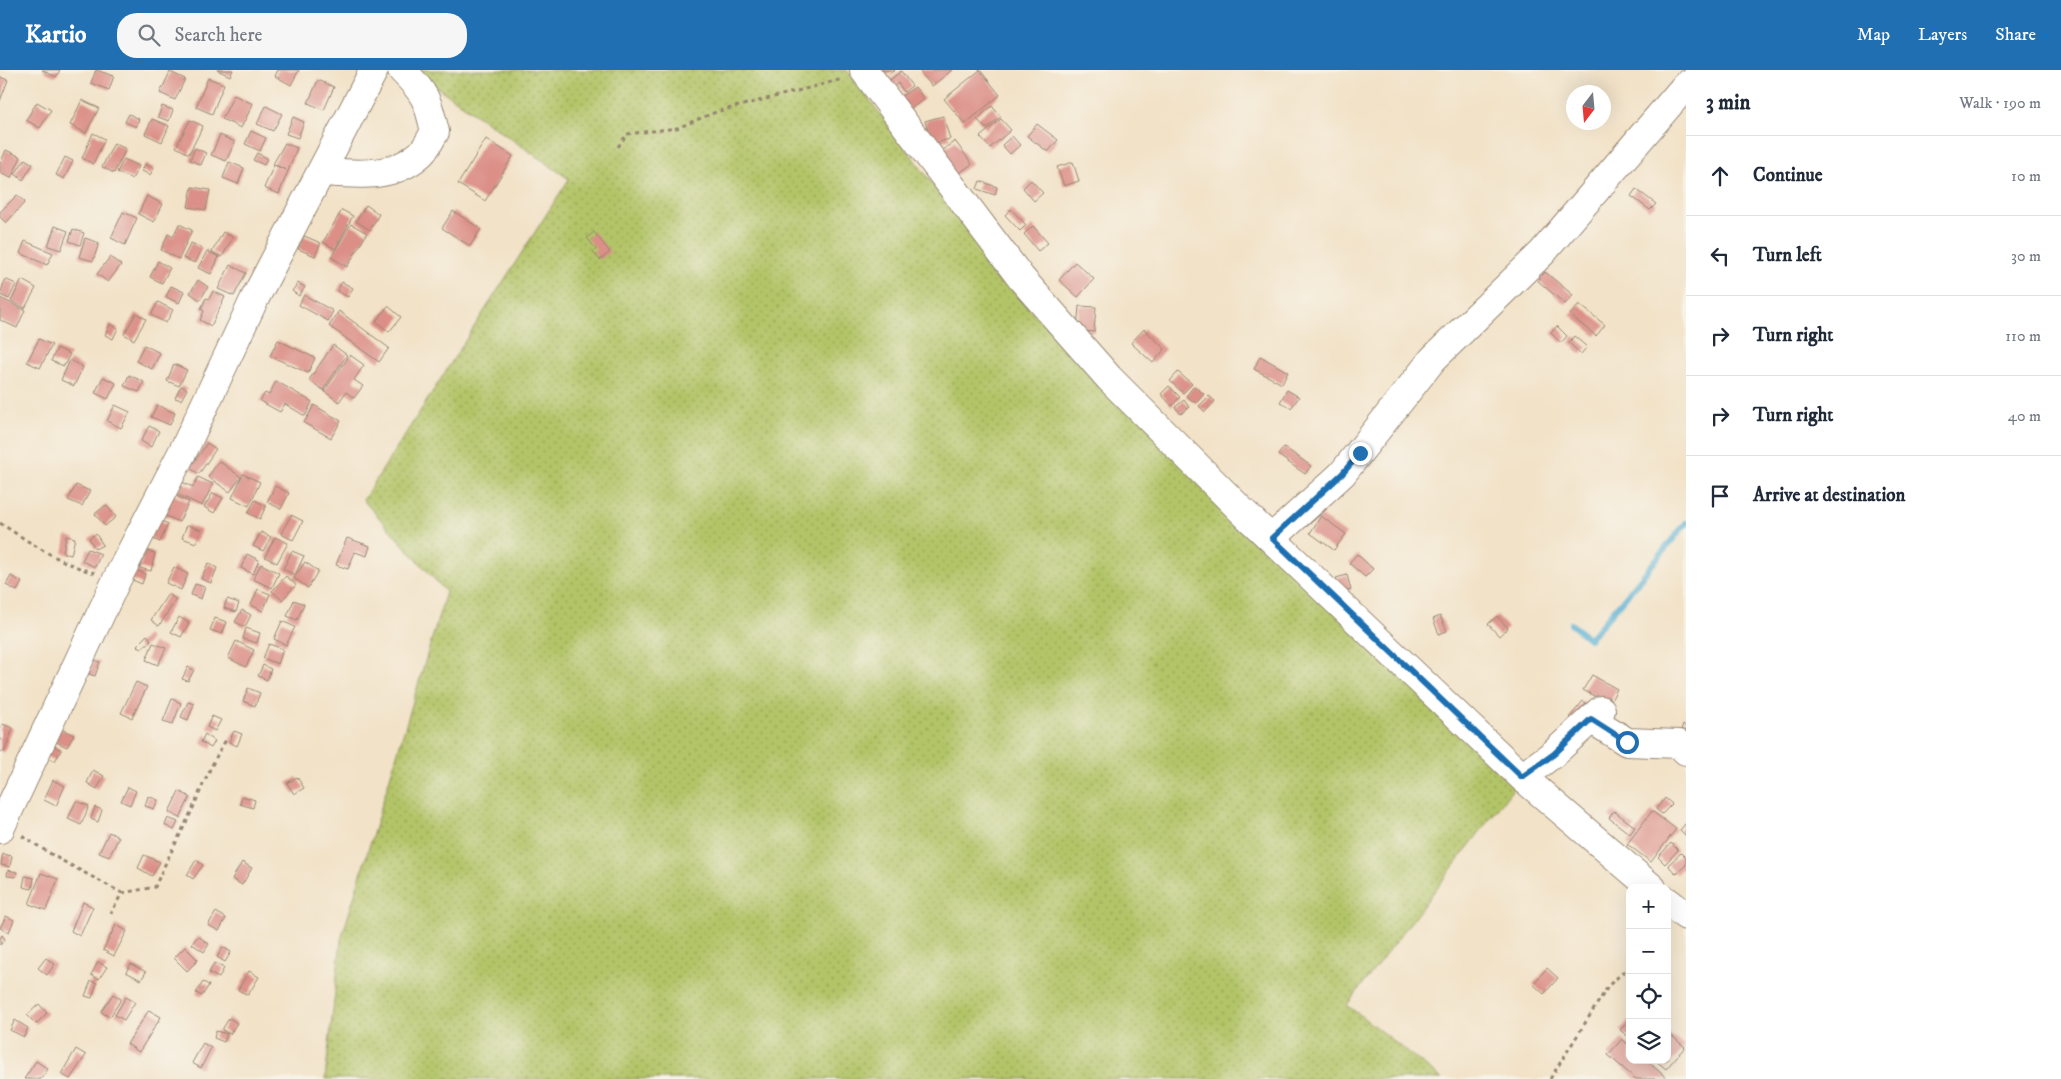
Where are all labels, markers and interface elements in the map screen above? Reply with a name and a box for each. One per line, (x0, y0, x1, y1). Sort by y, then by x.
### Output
search box (117, 13, 467, 58)
text: Kartio (25, 20, 87, 50)
icon: search (135, 21, 163, 49)
text: Search here (175, 24, 262, 47)
text: Map (1857, 24, 1890, 46)
text: Layers (1918, 24, 1967, 46)
text: Share (1995, 24, 2036, 46)
north arrow (1566, 85, 1611, 130)
text: 3 min (1706, 90, 1751, 116)
text: Walk · 190 m (1959, 93, 2041, 113)
icon: ahead (1706, 162, 1734, 190)
text: Continue (1753, 164, 1823, 187)
text: 10 m (2011, 166, 2041, 186)
icon: left (1706, 242, 1734, 270)
text: Turn left (1753, 244, 1822, 267)
text: 30 m (2011, 246, 2041, 266)
icon: right (1706, 322, 1734, 350)
text: Turn right (1753, 324, 1833, 347)
text: 110 m (2005, 326, 2041, 346)
icon: right (1706, 402, 1734, 430)
text: Turn right (1753, 404, 1833, 427)
text: 40 m (2008, 406, 2041, 426)
route end (1349, 442, 1372, 465)
icon: arrive (1706, 482, 1734, 510)
text: Arrive at destination (1753, 484, 1905, 507)
route start (1616, 731, 1639, 754)
map controls (1626, 884, 1671, 1064)
button: + (1626, 884, 1671, 929)
button: − (1626, 929, 1671, 974)
button: locate (1626, 974, 1671, 1019)
button: layers (1626, 1019, 1671, 1064)

